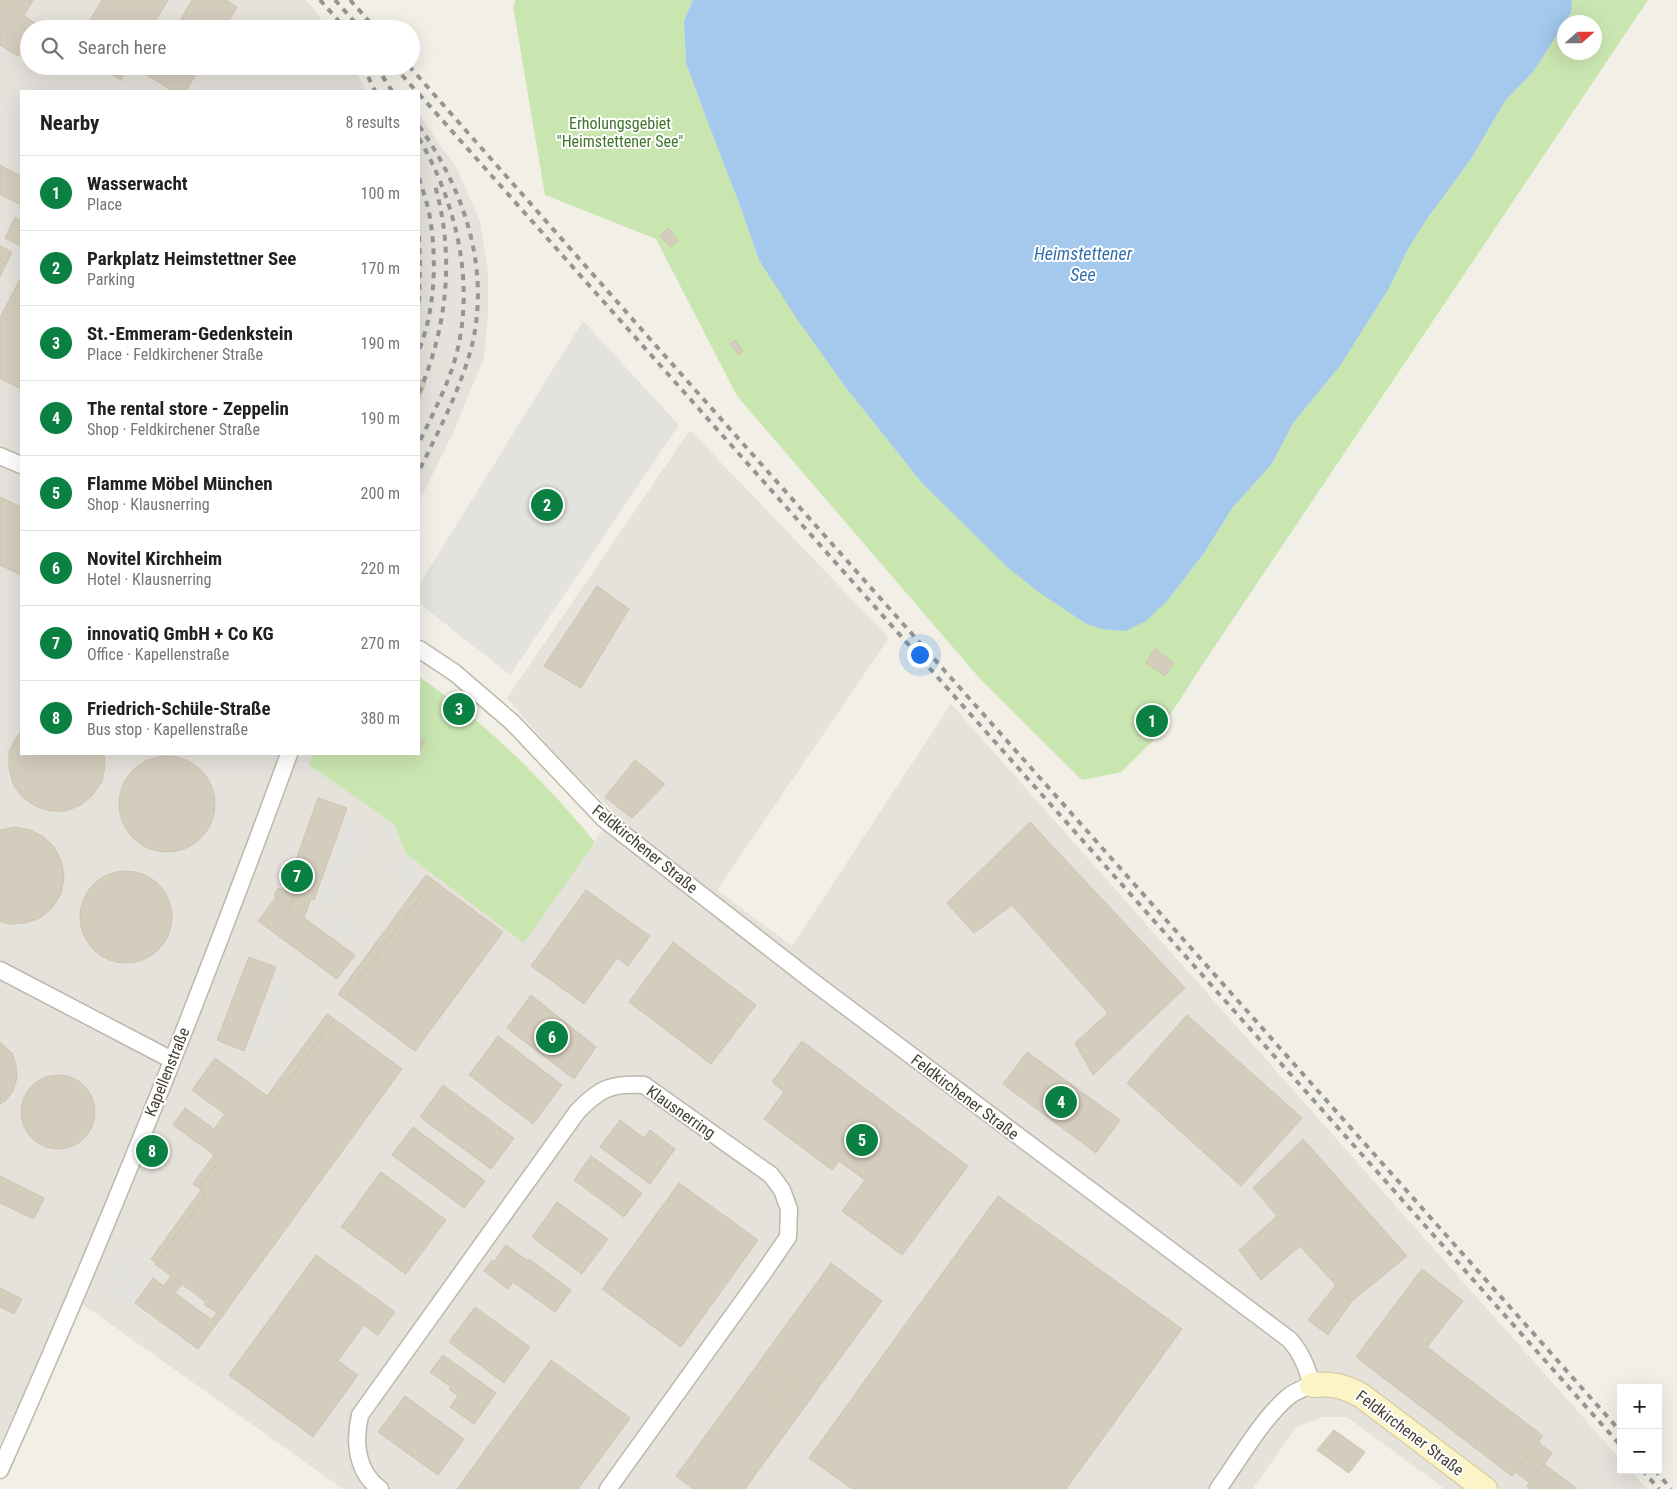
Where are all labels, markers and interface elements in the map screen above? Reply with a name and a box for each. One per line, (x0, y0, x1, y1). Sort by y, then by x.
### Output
north arrow (1557, 15, 1602, 60)
search box (20, 20, 420, 75)
icon: search (38, 34, 66, 62)
text: Search here (78, 36, 166, 59)
text: Nearby (40, 111, 99, 135)
text: 8 results (345, 113, 400, 132)
park label: Erholungsgebiet "Heimstettener See" (557, 114, 683, 151)
text: Wasserwacht (87, 172, 188, 195)
text: 1 (52, 184, 60, 203)
text: 100 m (361, 184, 400, 203)
text: Place (87, 195, 122, 214)
water label: Heimstettener See (1034, 243, 1133, 285)
text: Parkplatz Heimstettner See (87, 247, 296, 270)
text: 2 (52, 259, 60, 278)
text: 170 m (361, 259, 400, 278)
text: Parking (87, 270, 135, 289)
text: St.-Emmeram-Gedenkstein (87, 322, 293, 345)
text: 3 (52, 334, 60, 353)
text: 190 m (361, 334, 400, 353)
text: Place · Feldkirchener Straße (87, 345, 263, 364)
text: The rental store - Zeppelin (87, 397, 289, 420)
text: 4 (52, 409, 60, 428)
text: 190 m (361, 409, 400, 428)
text: Shop · Feldkirchener Straße (87, 420, 260, 439)
text: Flamme Möbel München (87, 472, 273, 495)
text: 5 (52, 484, 60, 503)
text: 200 m (361, 484, 400, 503)
pin: 2 (531, 486, 563, 524)
text: Shop · Klausnerring (87, 495, 210, 514)
text: Novitel Kirchheim (87, 547, 222, 570)
text: 6 (52, 559, 60, 578)
text: 220 m (361, 559, 400, 578)
text: Hotel · Klausnerring (87, 570, 212, 589)
text: innovatiQ GmbH + Co KG (87, 622, 274, 645)
text: 7 (52, 634, 60, 653)
text: 270 m (361, 634, 400, 653)
your location (907, 642, 933, 668)
text: Office · Kapellenstraße (87, 645, 229, 664)
pin: 3 (443, 690, 475, 728)
text: Friedrich-Schüle-Straße (87, 697, 271, 720)
pin: 1 (1136, 702, 1168, 740)
text: 8 (52, 709, 60, 728)
text: 380 m (361, 709, 400, 728)
text: Bus stop · Kapellenstraße (87, 720, 248, 739)
street label: Feldkirchener Straße (589, 801, 701, 897)
pin: 7 (281, 857, 313, 895)
pin: 6 (536, 1018, 568, 1056)
street label: Kapellenstraße (140, 1025, 194, 1119)
street label: Feldkirchener Straße (907, 1050, 1023, 1144)
street label: Klausnerring (643, 1081, 719, 1143)
pin: 4 (1045, 1083, 1077, 1121)
pin: 5 (846, 1121, 878, 1159)
pin: 8 (136, 1132, 168, 1170)
map controls (1617, 1384, 1662, 1474)
button: + (1617, 1384, 1662, 1429)
street label: Feldkirchener Straße (1352, 1386, 1468, 1480)
button: − (1617, 1429, 1662, 1474)

